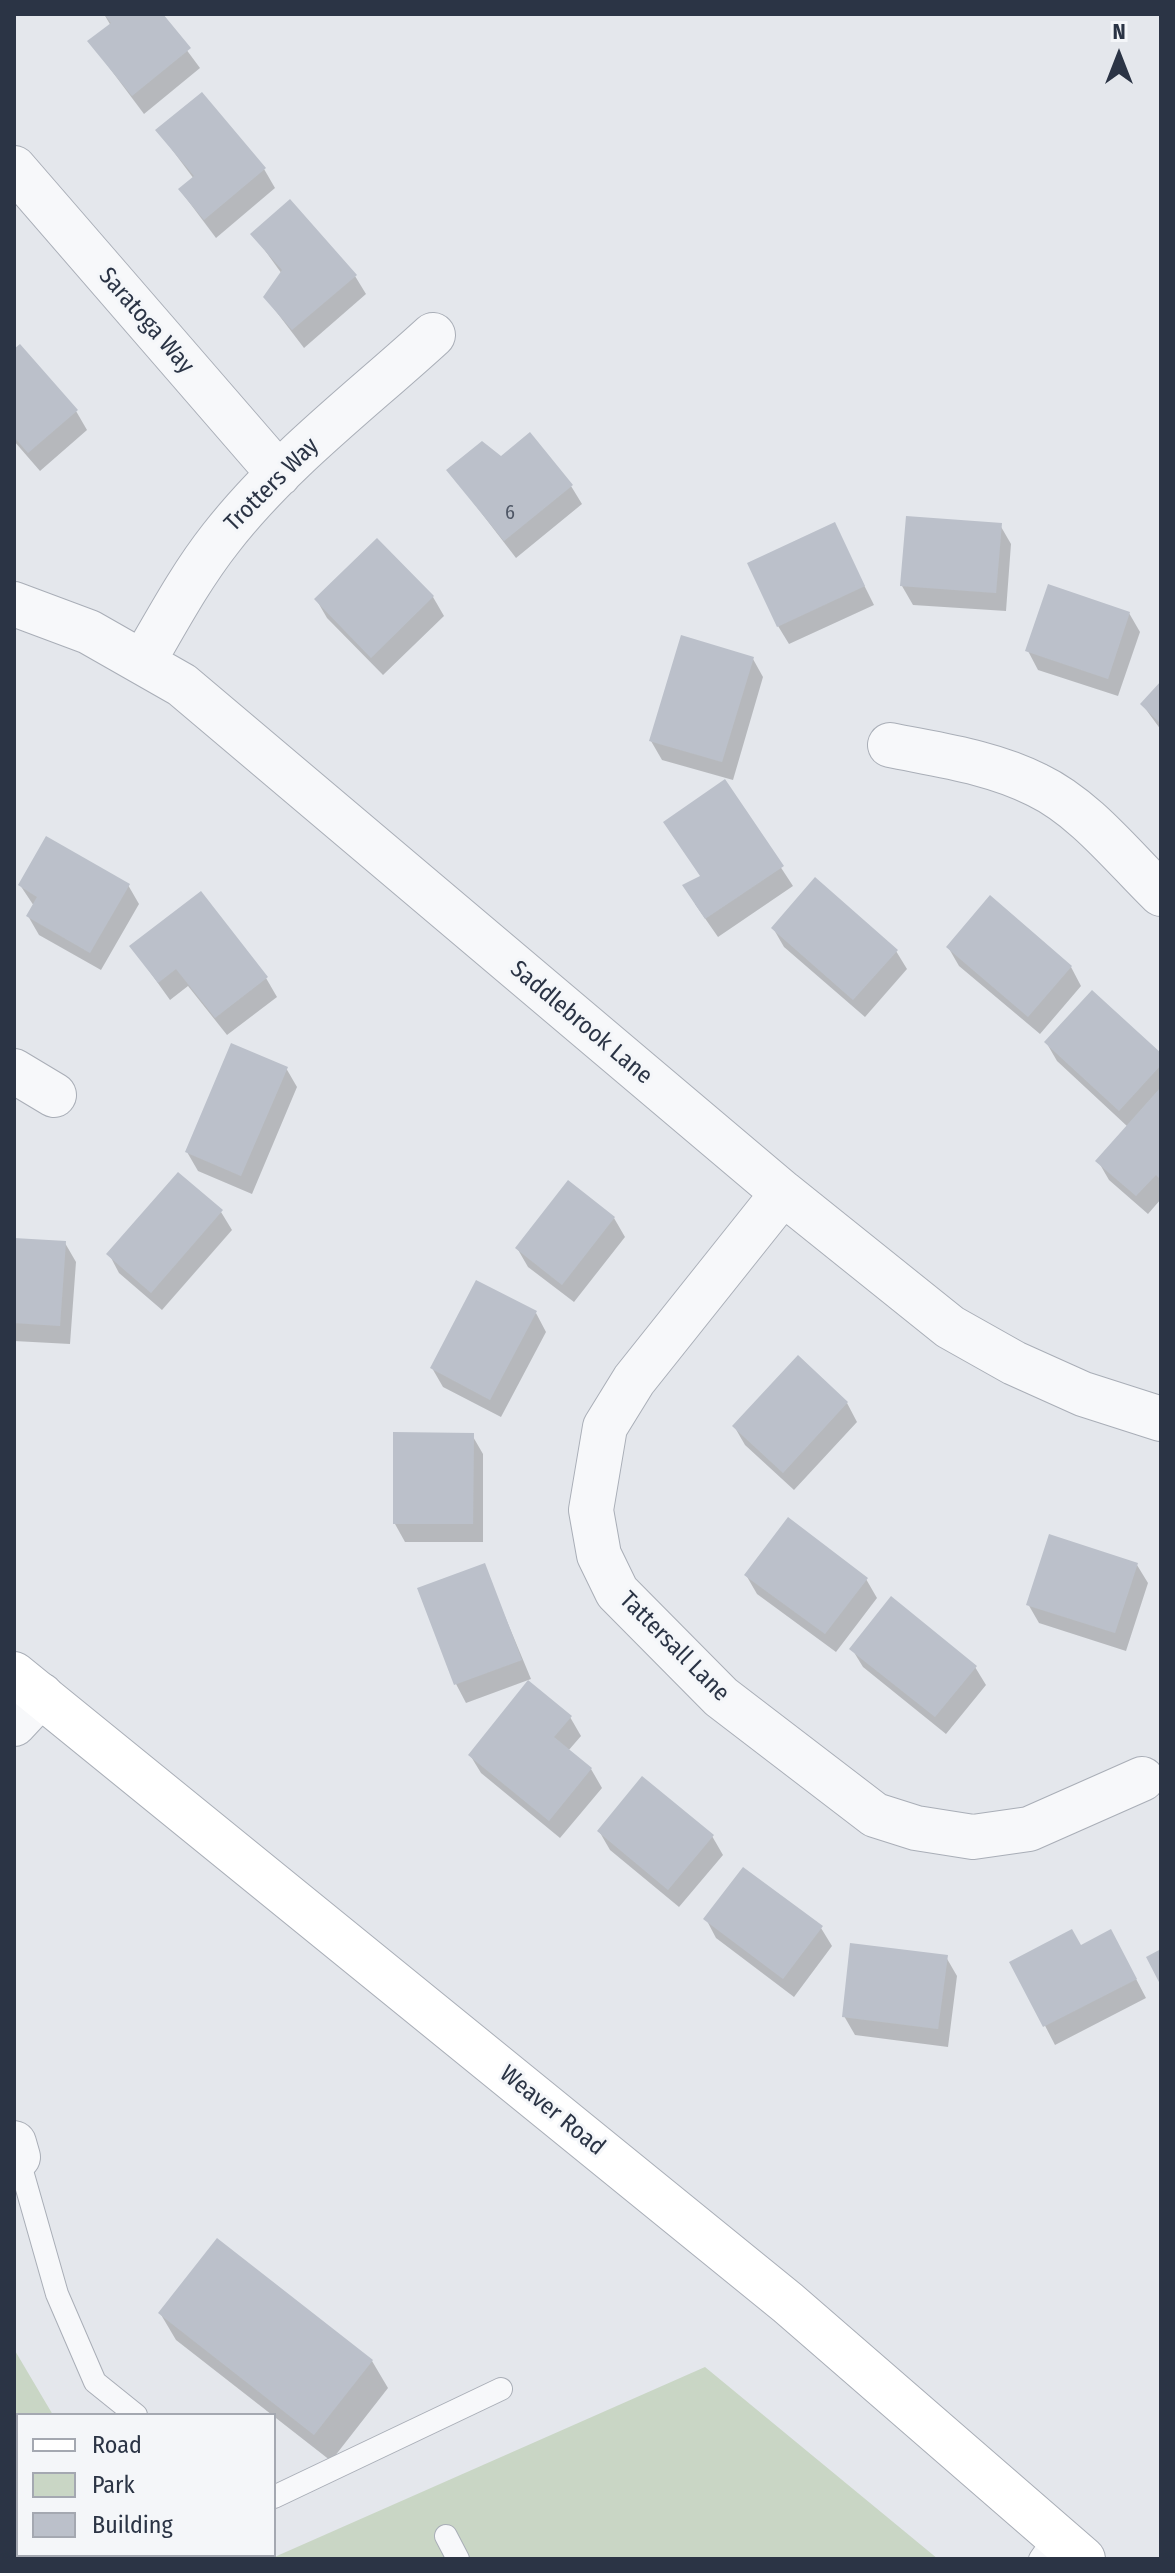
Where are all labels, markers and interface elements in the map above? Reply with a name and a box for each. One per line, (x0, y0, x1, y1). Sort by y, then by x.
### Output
north arrow (1079, 16, 1159, 96)
text: N (1112, 18, 1126, 45)
street label: Saratoga Way (92, 262, 200, 380)
street label: Trotters Way (219, 432, 325, 538)
house number: 6 (505, 501, 515, 525)
street label: Saddlebrook Lane (504, 955, 658, 1091)
street label: Tattersall Lane (613, 1586, 735, 1708)
street label: Weaver Road (494, 2060, 610, 2162)
legend (16, 2413, 276, 2557)
text: Road (92, 2431, 142, 2459)
text: Park (92, 2471, 135, 2499)
text: Building (92, 2511, 173, 2539)

